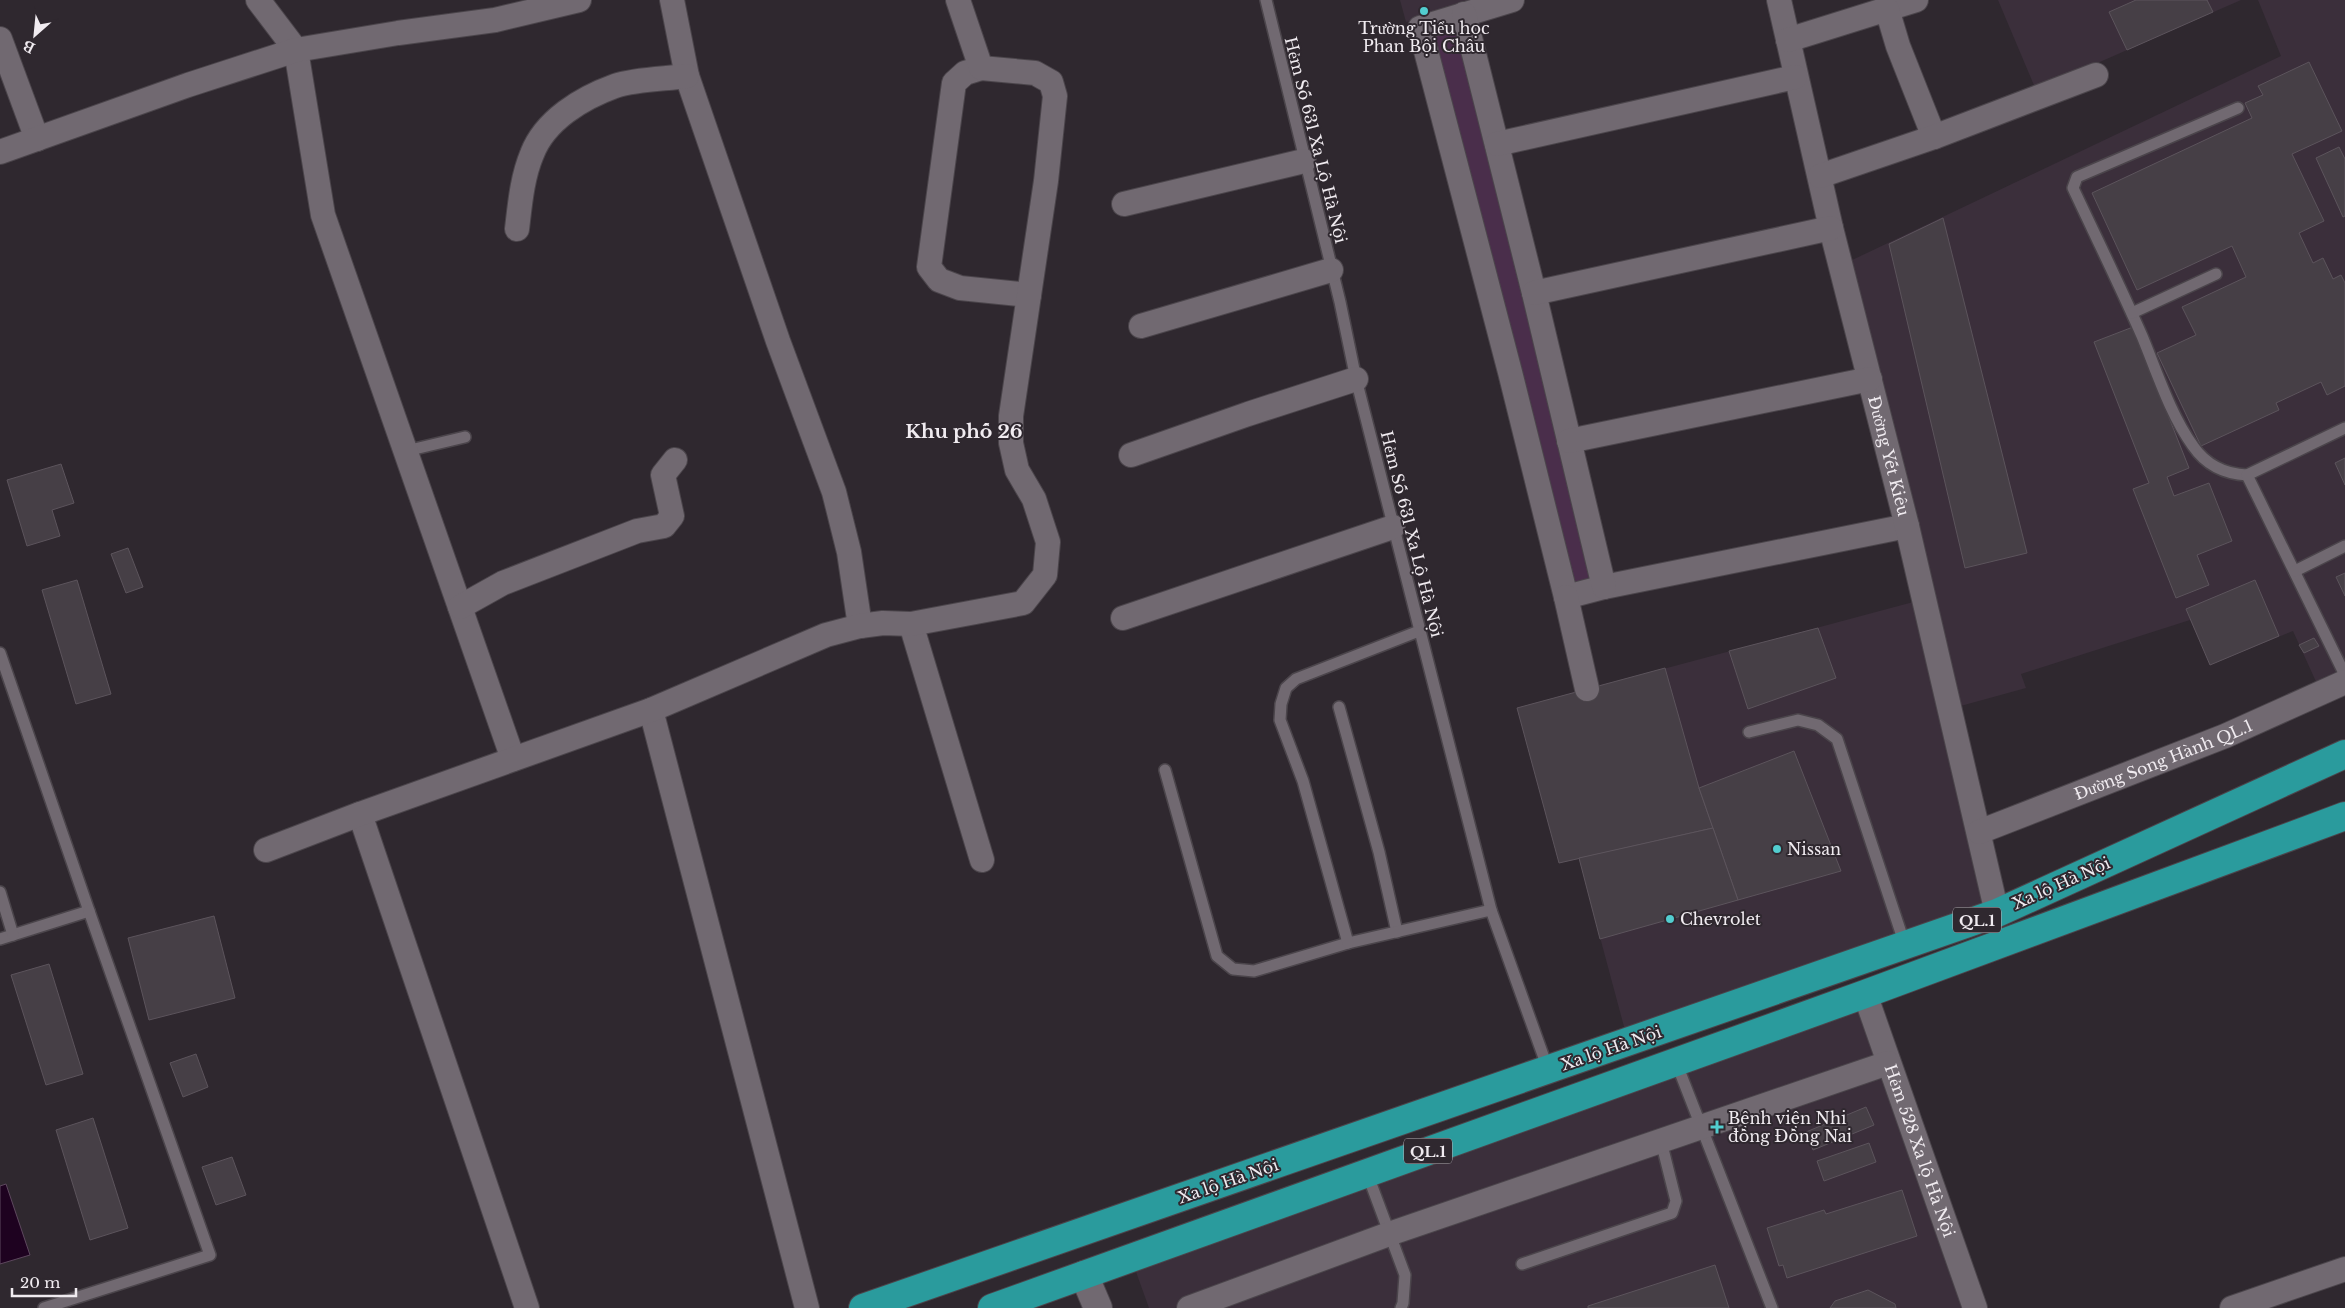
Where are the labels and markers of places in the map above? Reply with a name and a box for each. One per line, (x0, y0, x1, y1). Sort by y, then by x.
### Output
marker: Trường Tiểu học Phan Bội Châu (1418, 5, 1430, 17)
place label: Trường Tiểu học Phan Bội Châu (1358, 18, 1490, 56)
place label: Nissan (1787, 839, 1841, 859)
marker: Nissan (1771, 843, 1783, 855)
place label: Chevrolet (1680, 909, 1761, 929)
marker: Chevrolet (1664, 913, 1676, 925)
place label: Bệnh viện Nhi đồng Đồng Nai (1728, 1108, 1853, 1146)
marker: Bệnh viện Nhi đồng Đồng Nai (1710, 1120, 1724, 1134)

